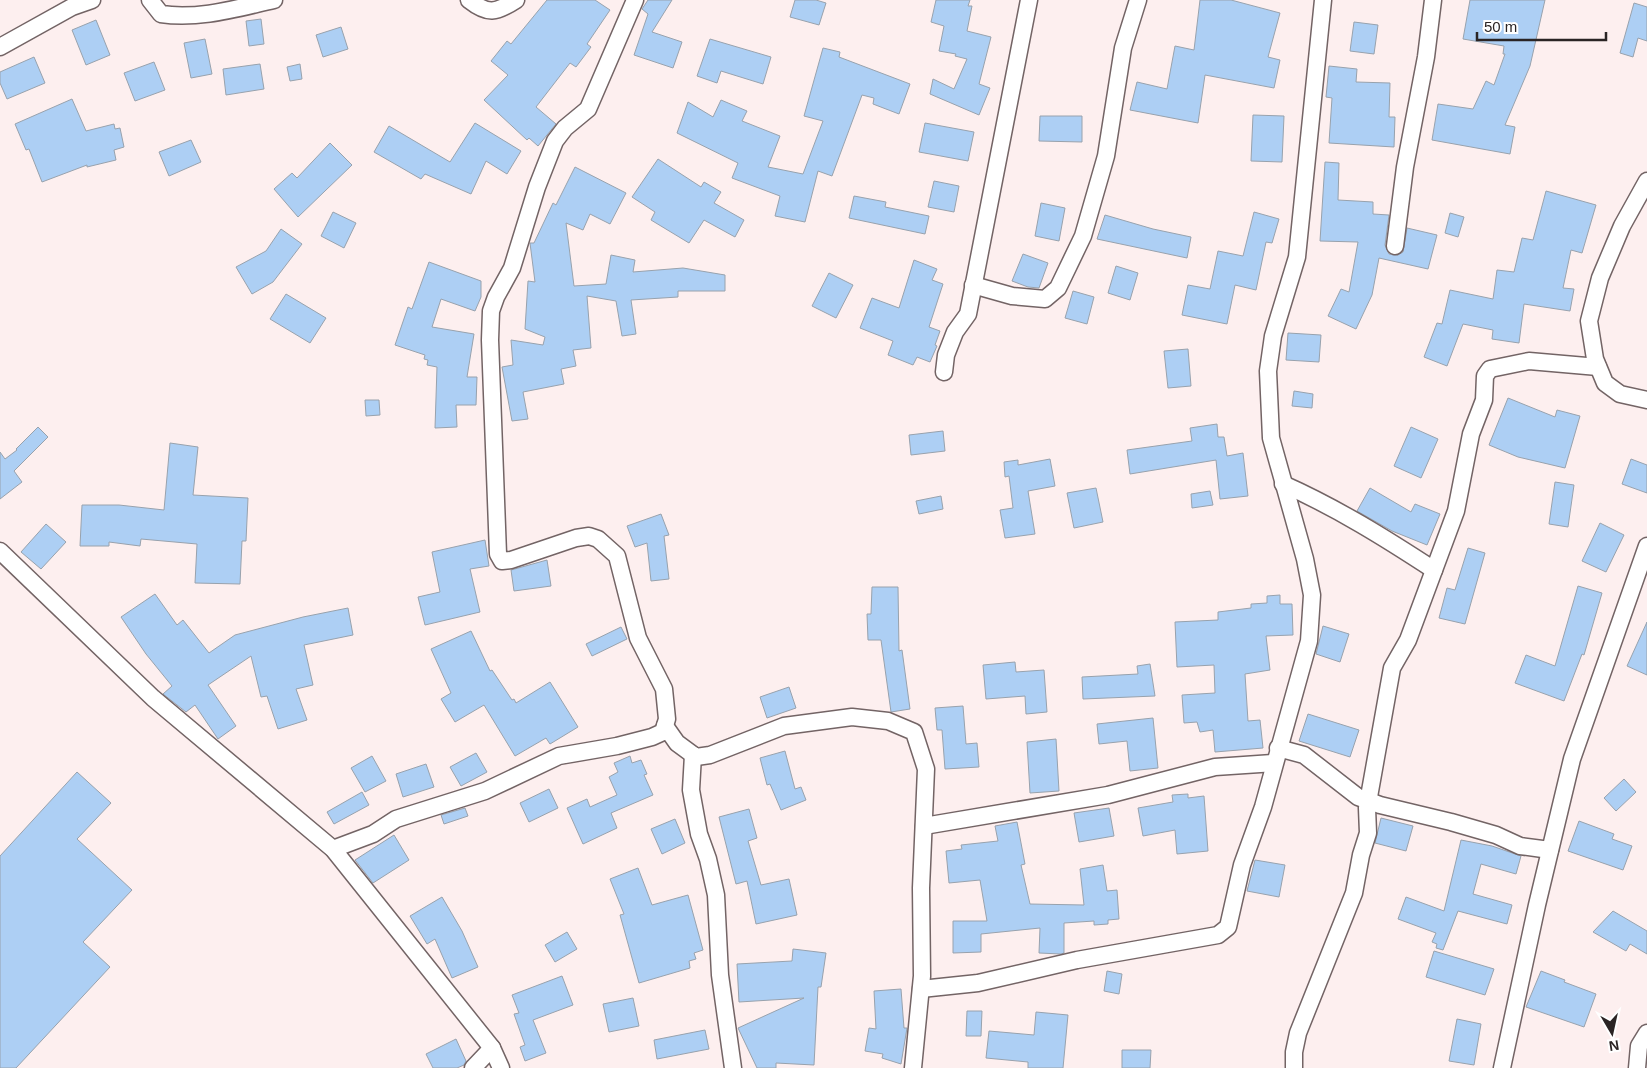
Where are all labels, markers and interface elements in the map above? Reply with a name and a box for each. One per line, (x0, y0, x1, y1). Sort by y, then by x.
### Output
scale bar (1477, 10, 1606, 42)
text: 50 m (1484, 18, 1517, 35)
north arrow (1587, 1008, 1637, 1058)
text: N (1608, 1037, 1620, 1055)

